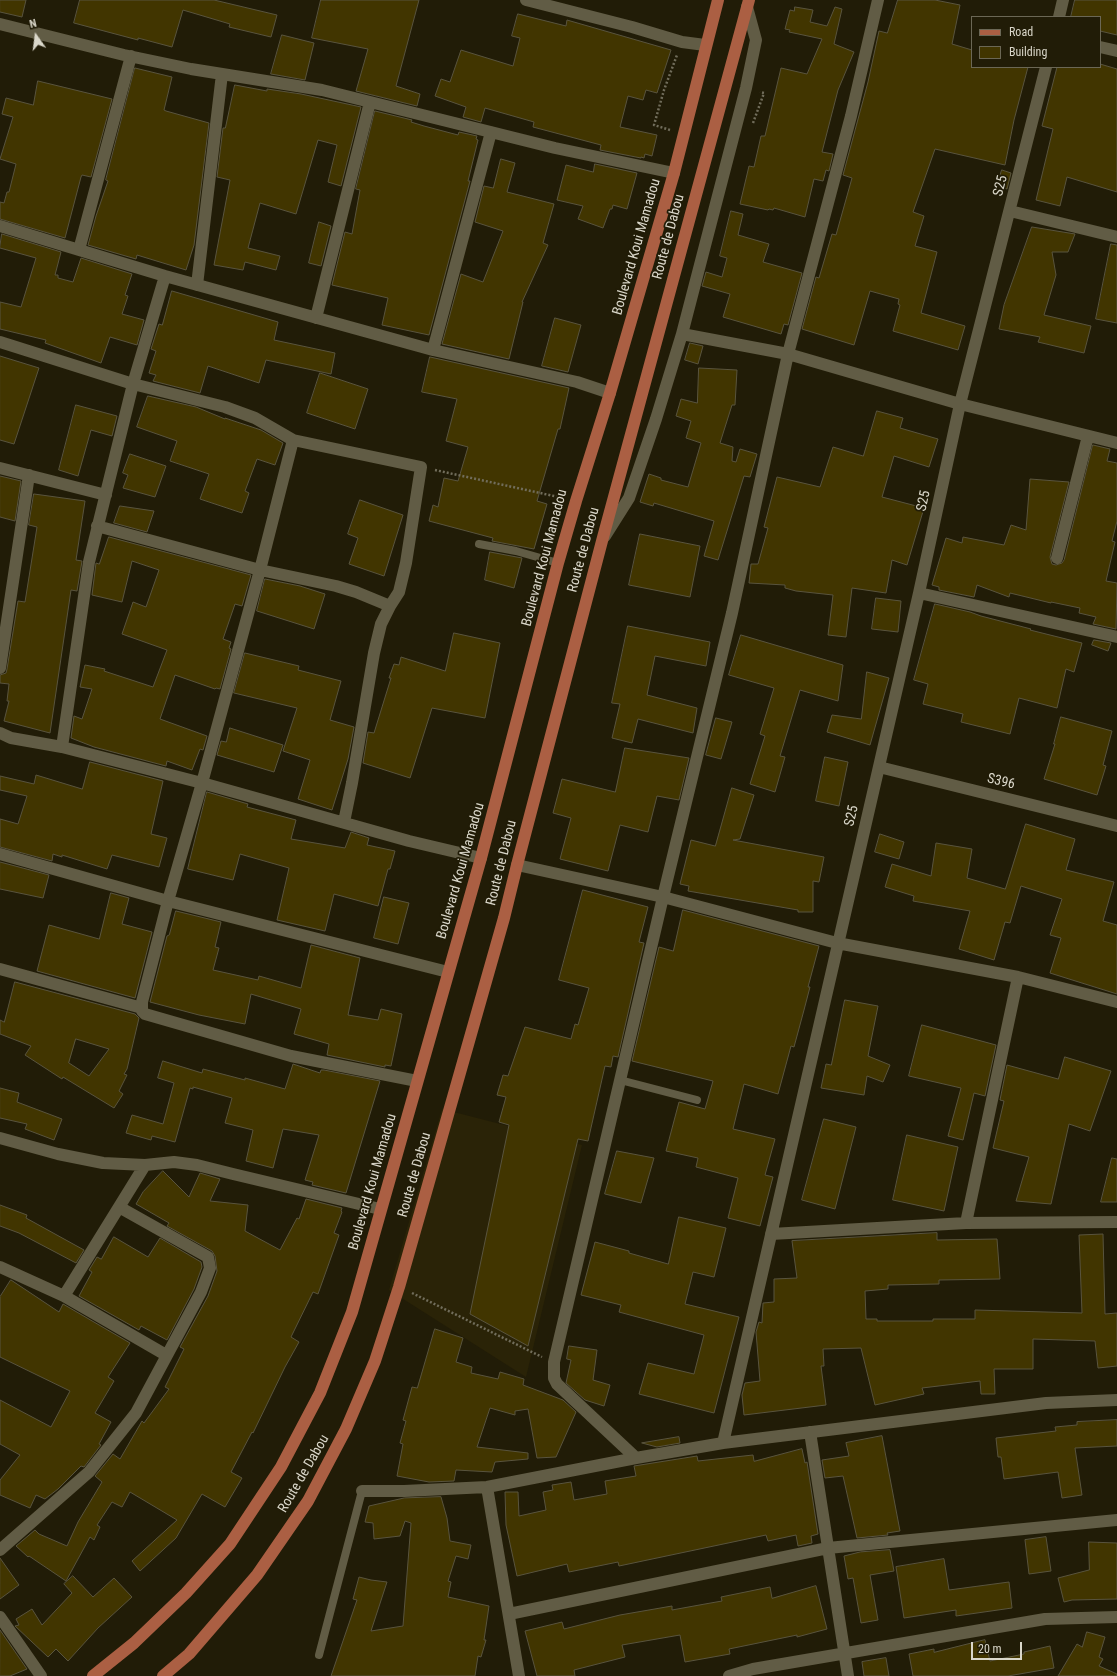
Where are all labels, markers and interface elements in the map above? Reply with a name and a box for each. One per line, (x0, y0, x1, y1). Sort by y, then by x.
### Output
north arrow (16, 16, 56, 56)
legend (971, 16, 1101, 68)
text: N (28, 17, 38, 31)
text: Road (1009, 25, 1033, 39)
text: Building (1009, 45, 1047, 59)
street label: S25 (990, 174, 1012, 198)
street label: Boulevard Koui Mamadou (609, 177, 665, 317)
street label: Route de Dabou (650, 193, 688, 281)
street label: Boulevard Koui Mamadou (519, 488, 571, 628)
street label: S25 (914, 489, 934, 513)
street label: Route de Dabou (565, 506, 603, 594)
street label: S396 (985, 770, 1017, 794)
street label: Boulevard Koui Mamadou (433, 801, 489, 941)
street label: S25 (841, 804, 863, 828)
street label: Route de Dabou (483, 819, 521, 907)
street label: Boulevard Koui Mamadou (345, 1112, 401, 1252)
street label: Route de Dabou (395, 1131, 435, 1219)
street label: Route de Dabou (275, 1432, 333, 1516)
scale bar (973, 1634, 1024, 1660)
text: 20 m (978, 1642, 1002, 1656)

